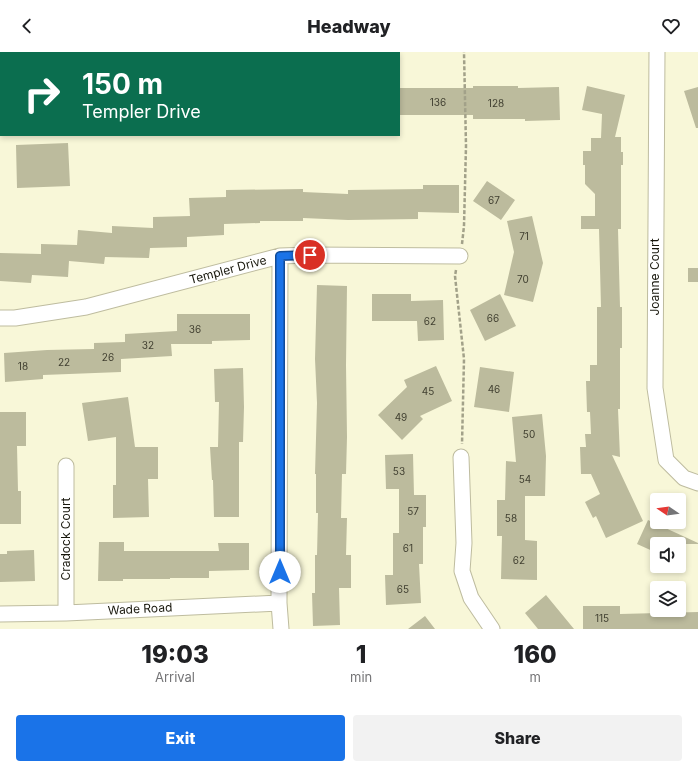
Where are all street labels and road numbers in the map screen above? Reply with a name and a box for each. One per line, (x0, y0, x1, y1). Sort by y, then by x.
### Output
street label: Joanne Court (647, 238, 662, 316)
street label: Templer Drive (188, 252, 268, 287)
street label: Cradock Court (58, 497, 73, 581)
street label: Wade Road (107, 599, 173, 618)

